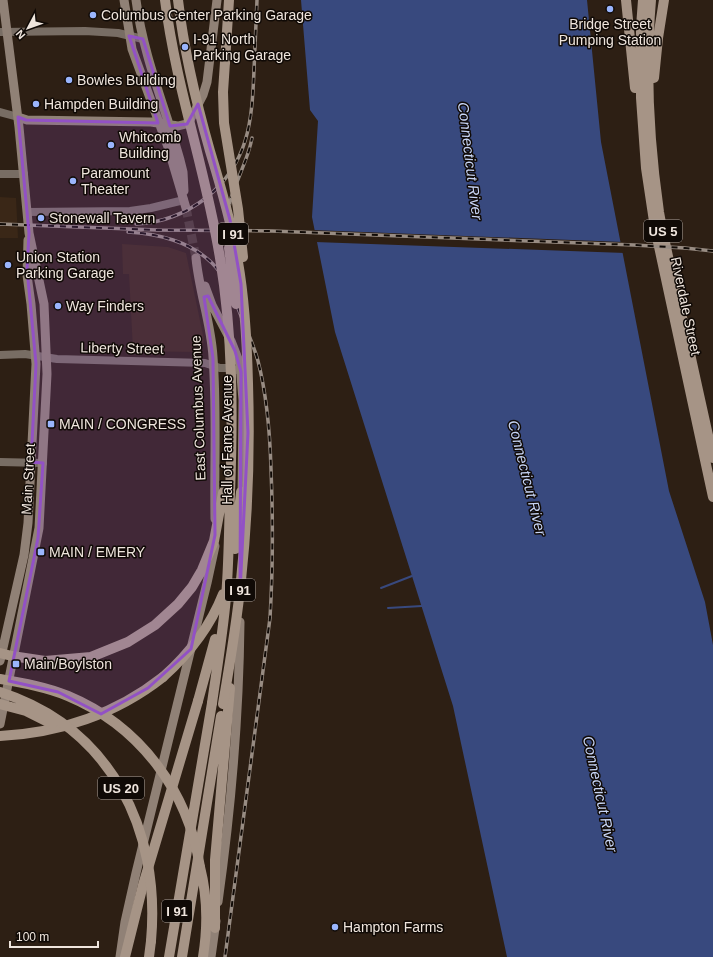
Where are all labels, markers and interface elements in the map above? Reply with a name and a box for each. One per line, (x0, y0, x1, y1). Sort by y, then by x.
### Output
marker: Bridge Street Pumping Station (605, 4, 615, 14)
place label: Columbus Center Parking Garage (101, 7, 312, 23)
north arrow (8, 8, 48, 48)
marker: Columbus Center Parking Garage (88, 10, 98, 20)
place label: Bridge Street Pumping Station (559, 16, 661, 48)
text: N (13, 28, 28, 41)
place label: I-91 North Parking Garage (193, 31, 291, 63)
marker: I-91 North Parking Garage (180, 42, 190, 52)
place label: Bowles Building (77, 72, 176, 88)
marker: Bowles Building (64, 75, 74, 85)
place label: Hampden Building (44, 96, 158, 112)
marker: Hampden Building (31, 99, 41, 109)
water label: Connecticut River (455, 101, 486, 222)
place label: Whitcomb Building (119, 129, 181, 161)
marker: Whitcomb Building (106, 140, 116, 150)
place label: Paramount Theater (81, 165, 150, 197)
marker: Paramount Theater (68, 176, 78, 186)
place label: Stonewall Tavern (49, 210, 155, 226)
marker: Stonewall Tavern (36, 213, 46, 223)
road number: US 5 (644, 220, 682, 242)
road number: I 91 (218, 223, 248, 245)
place label: Union Station Parking Garage (16, 249, 114, 281)
street label: Riverdale Street (668, 255, 704, 357)
marker: Union Station Parking Garage (3, 260, 13, 270)
place label: Way Finders (66, 298, 144, 314)
marker: Way Finders (53, 301, 63, 311)
street label: East Columbus Avenue (187, 335, 209, 481)
street label: Liberty Street (80, 339, 164, 357)
street label: Hall of Fame Avenue (219, 375, 235, 505)
place label: MAIN / CONGRESS (59, 416, 186, 432)
water label: Connecticut River (505, 418, 550, 538)
marker: MAIN / CONGRESS (46, 419, 56, 429)
street label: Main Street (18, 443, 38, 515)
place label: MAIN / EMERY (49, 544, 146, 560)
marker: MAIN / EMERY (36, 547, 46, 557)
road number: I 91 (225, 579, 255, 601)
place label: Main/Boylston (24, 656, 112, 672)
marker: Main/Boylston (11, 659, 21, 669)
water label: Connecticut River (580, 734, 621, 855)
road number: US 20 (98, 777, 144, 799)
road number: I 91 (162, 900, 192, 922)
place label: Hampton Farms (343, 919, 443, 935)
marker: Hampton Farms (330, 922, 340, 932)
scale bar (10, 923, 98, 949)
text: 100 m (16, 930, 49, 944)

